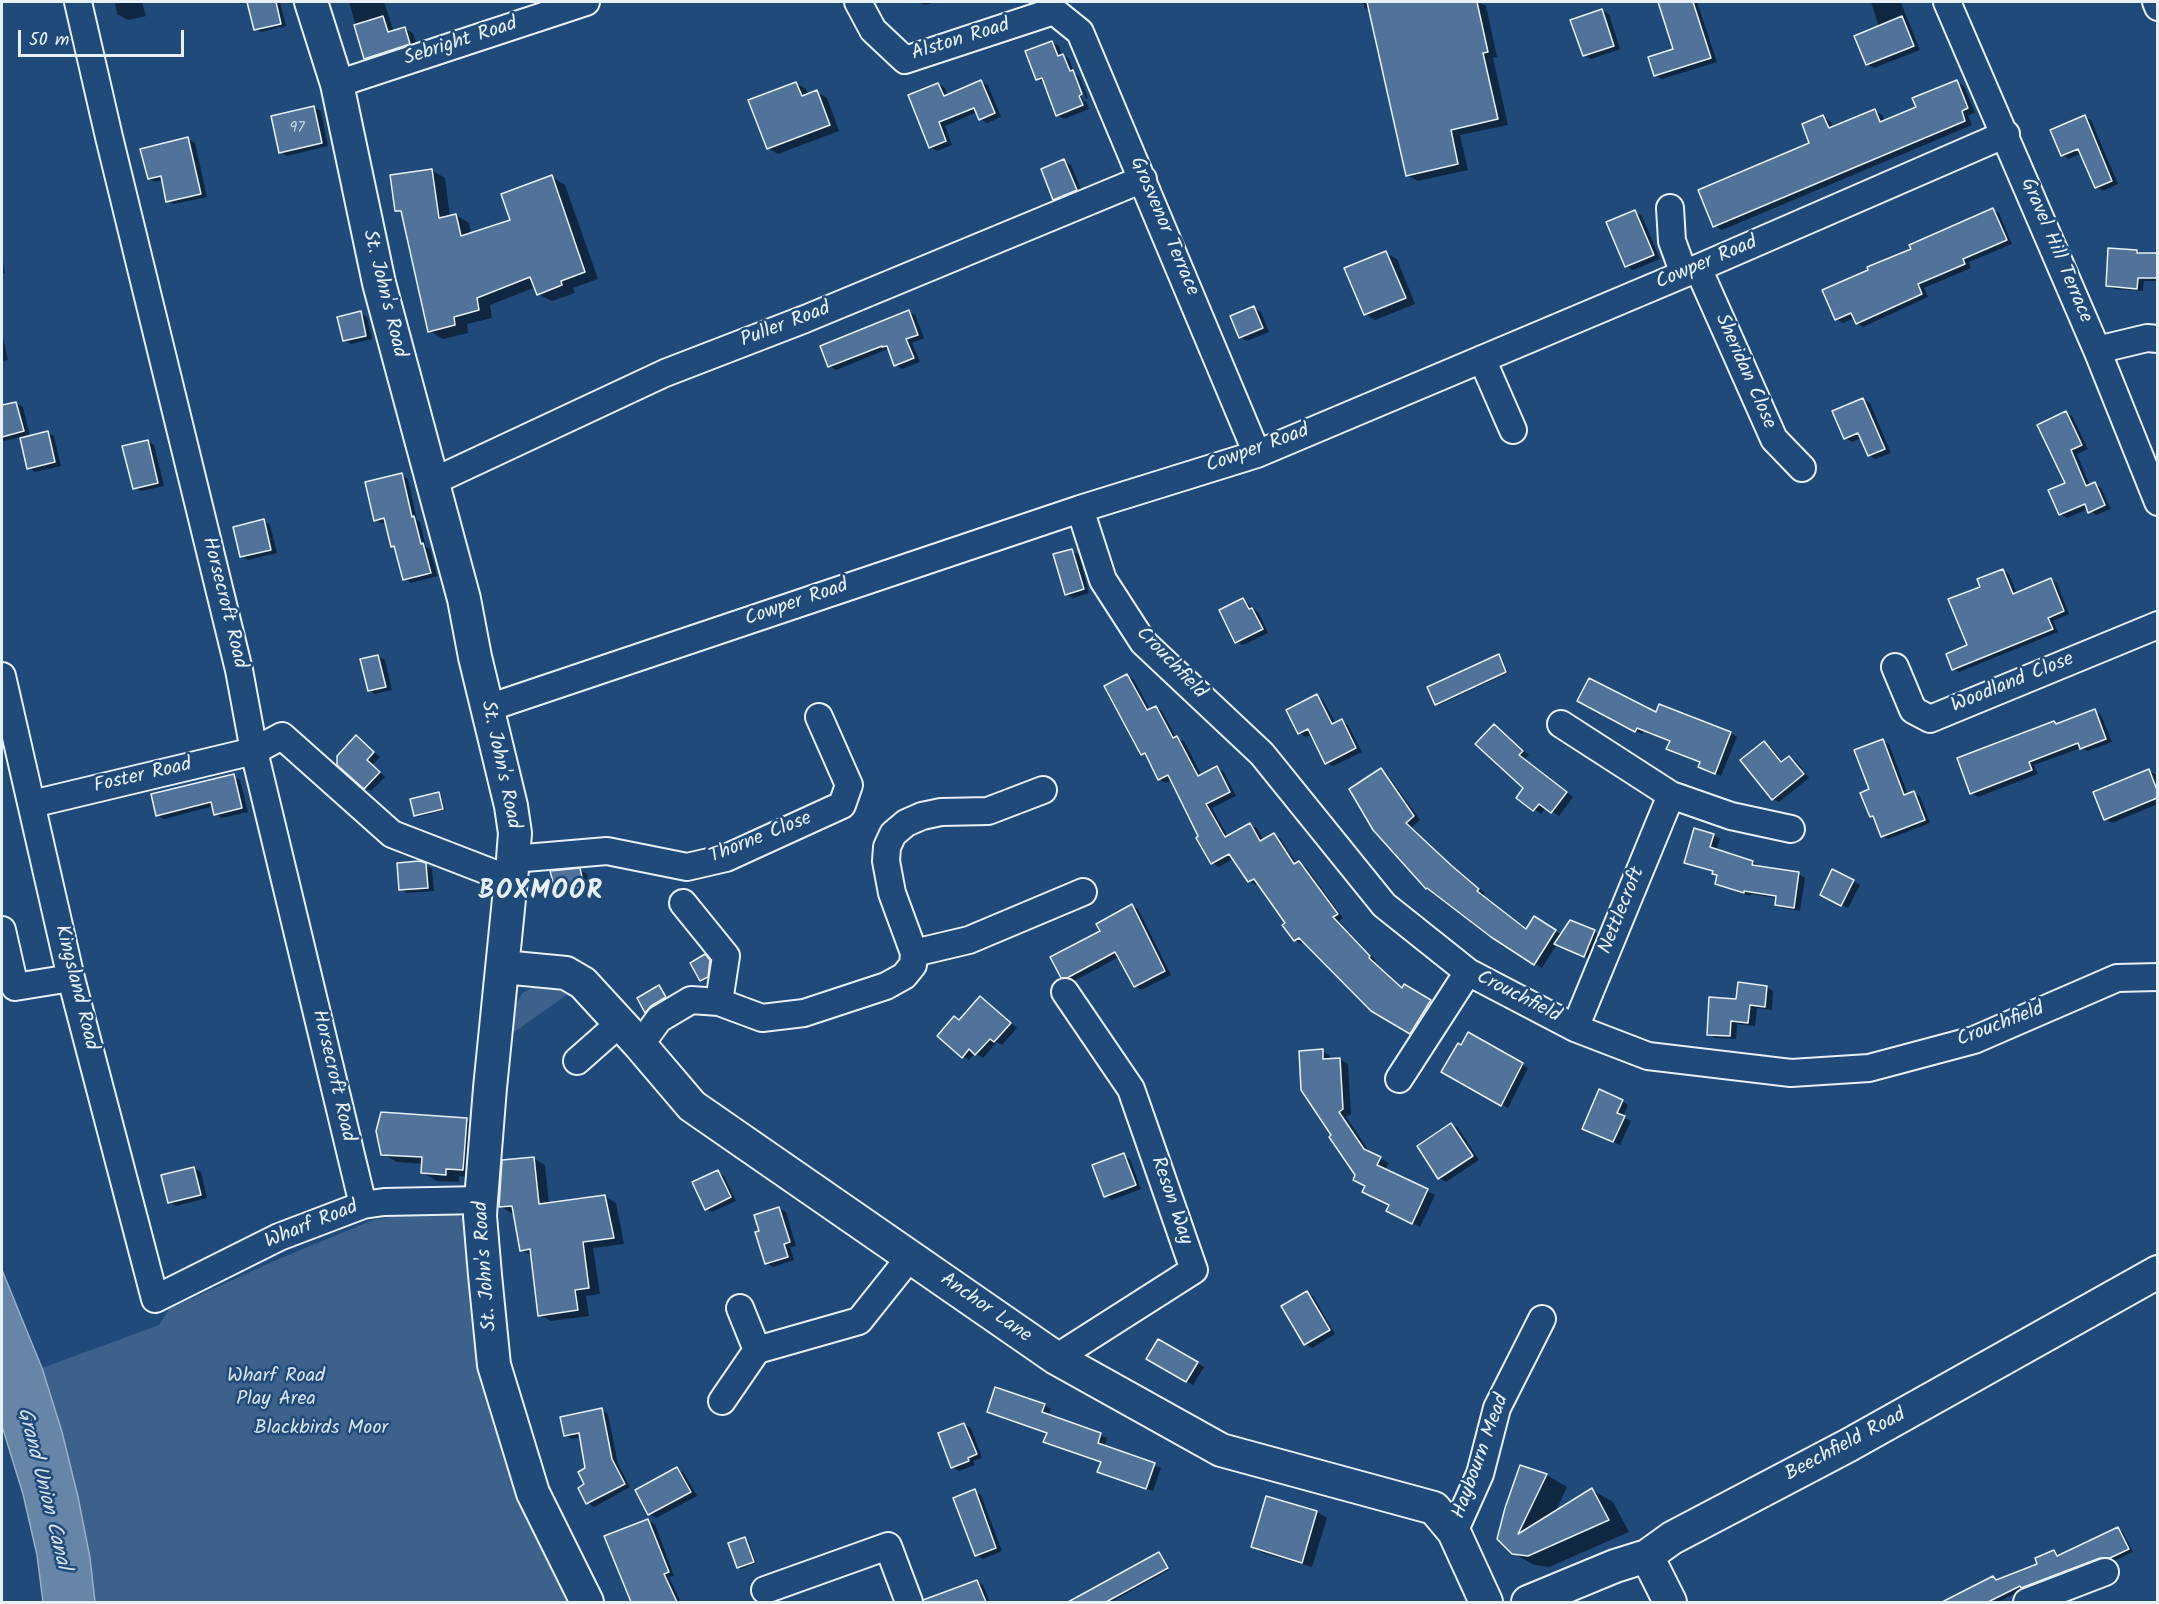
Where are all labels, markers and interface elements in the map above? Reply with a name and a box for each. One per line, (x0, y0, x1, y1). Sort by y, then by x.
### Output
street label: Sebright Road (401, 13, 521, 73)
street label: Alston Road (909, 15, 1013, 67)
scale bar (21, 18, 188, 56)
text: 50 m (29, 26, 69, 55)
house number: 97 (289, 119, 305, 139)
street label: Grosvenor Terrace (1123, 154, 1203, 300)
street label: Gravel Hill Terrace (2014, 175, 2096, 327)
street label: St. John's Road (356, 228, 410, 360)
street label: Cowper Road (1653, 232, 1761, 296)
street label: Puller Road (738, 298, 834, 354)
street label: Sheridan Close (1708, 311, 1780, 433)
street label: Cowper Road (1203, 420, 1313, 480)
street label: Horsecroft Road (195, 535, 251, 671)
street label: Cowper Road (742, 575, 852, 633)
street label: Crouchfield (1130, 623, 1210, 705)
street label: Woodland Close (1948, 648, 2078, 720)
street label: St. John's Road (474, 699, 524, 831)
street label: Foster Road (92, 754, 194, 800)
street label: Thorne Close (706, 808, 816, 870)
street label: Nettlecroft (1595, 864, 1651, 958)
district label: BOXMOOR (478, 878, 604, 910)
street label: Kingsland Road (48, 923, 102, 1053)
street label: Crouchfield (1472, 967, 1564, 1029)
street label: Crouchfield (1954, 998, 2048, 1054)
street label: Horsecroft Road (305, 1008, 359, 1144)
street label: Reson Way (1144, 1154, 1196, 1248)
street label: Wharf Road (262, 1197, 362, 1255)
street label: St. John's Road (470, 1200, 504, 1332)
street label: Anchor Lane (935, 1269, 1035, 1349)
park label: Wharf Road Play Area (227, 1366, 325, 1413)
street label: Haybourn Mead (1448, 1391, 1516, 1523)
street label: Beechfield Road (1782, 1404, 1910, 1488)
water label: Grand Union Canal (10, 1405, 74, 1573)
park label: Blackbirds Moor (254, 1418, 388, 1442)

